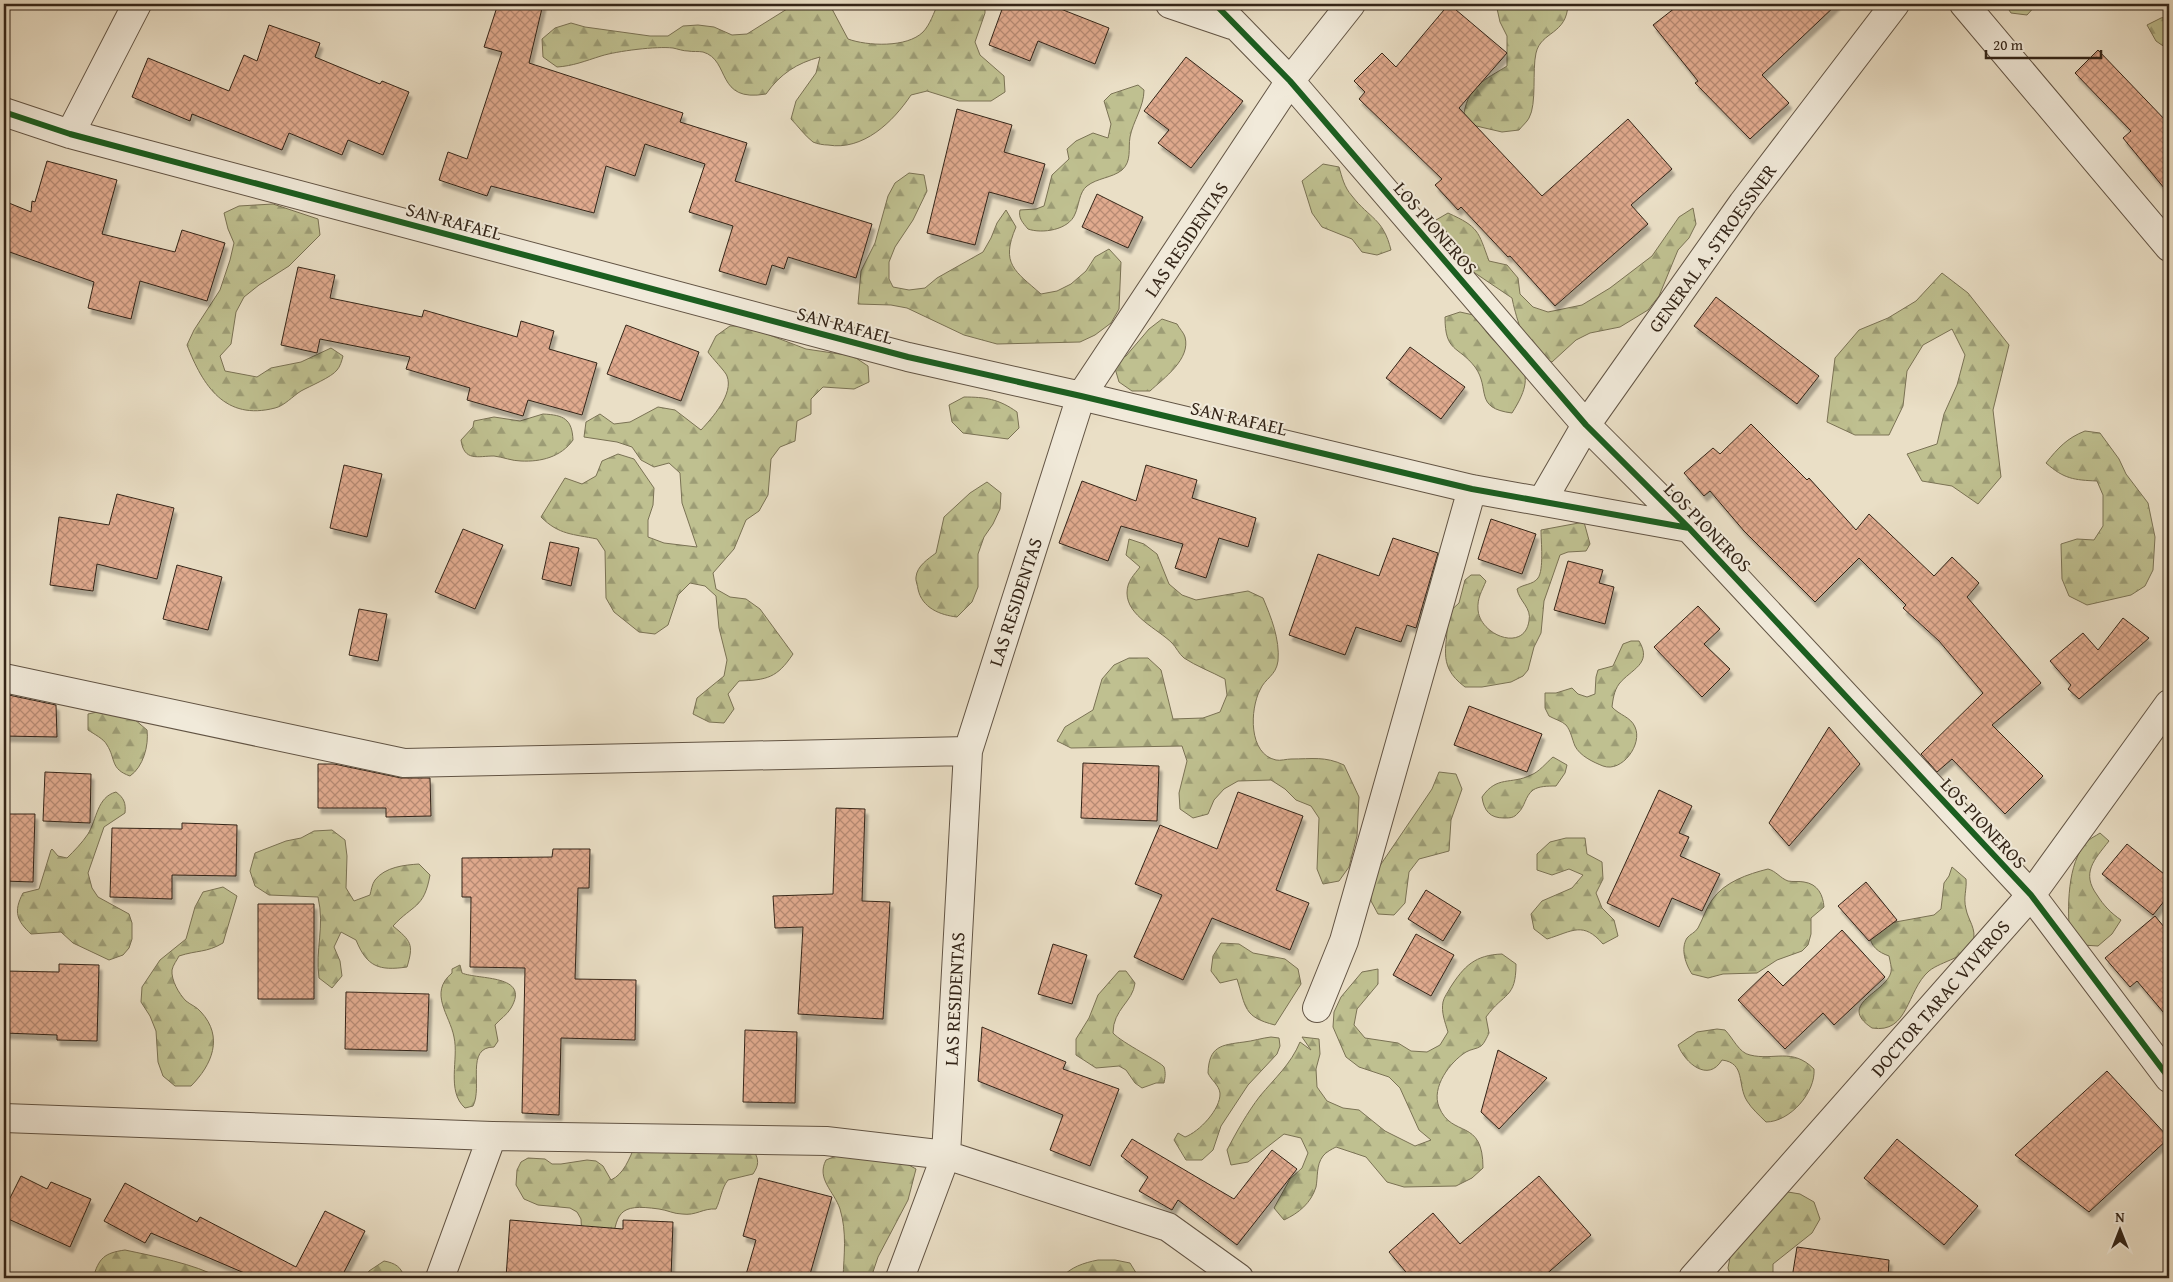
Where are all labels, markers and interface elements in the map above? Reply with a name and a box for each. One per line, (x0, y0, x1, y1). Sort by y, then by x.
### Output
scale bar (1986, 28, 2100, 60)
text: 20 m (1993, 34, 2024, 55)
street label: GENERAL A. STROESSNER (1641, 158, 1783, 338)
street label: LOS PIONEROS (1387, 175, 1485, 281)
street label: LAS RESIDENTAS (1137, 176, 1235, 302)
street label: SAN RAFAEL (403, 195, 505, 247)
street label: SAN RAFAEL (794, 299, 896, 351)
street label: SAN RAFAEL (1188, 393, 1290, 443)
street label: LOS PIONEROS (1658, 476, 1758, 578)
street label: LAS RESIDENTAS (981, 534, 1049, 670)
street label: LOS PIONEROS (1934, 771, 2034, 875)
street label: DOCTOR TARAC VIVEROS (1864, 913, 2016, 1083)
street label: LAS RESIDENTAS (937, 931, 971, 1067)
north arrow (2096, 1204, 2146, 1254)
text: N (2115, 1207, 2125, 1227)

